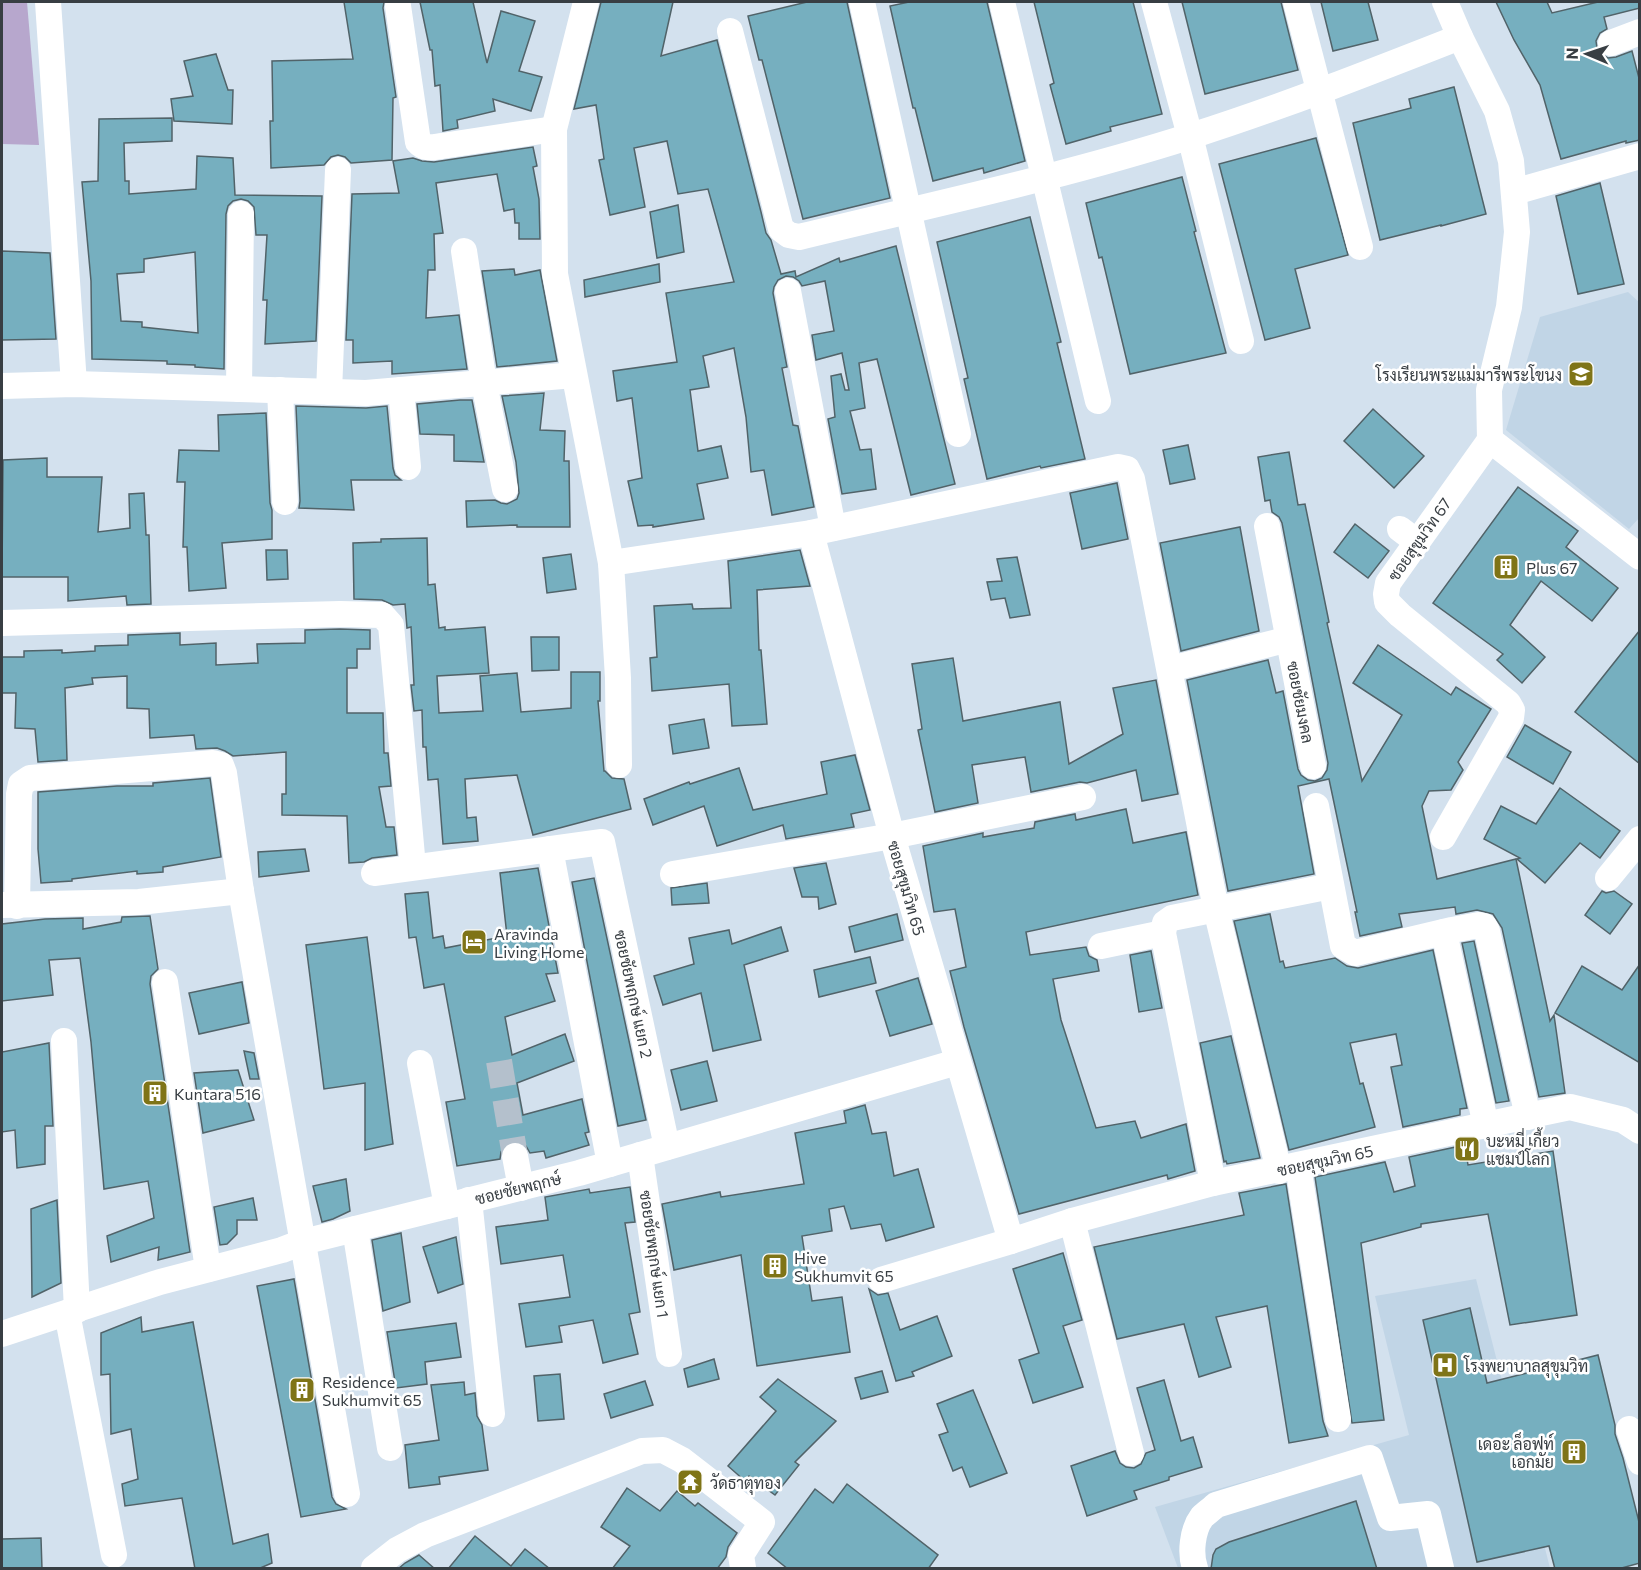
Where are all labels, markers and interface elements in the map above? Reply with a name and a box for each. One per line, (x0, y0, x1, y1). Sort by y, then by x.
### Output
north arrow (1557, 24, 1617, 84)
text: N (1562, 47, 1581, 60)
school or university icon: โรงเรียนพระแม่มารีพระโขนง (1566, 359, 1596, 389)
place label: โรงเรียนพระแม่มารีพระโขนง (1375, 364, 1562, 384)
street label: ซอยสุขุมวิท 67 (1383, 494, 1457, 586)
building icon: Plus 67 (1491, 552, 1521, 582)
place label: Plus 67 (1526, 558, 1577, 577)
street label: ซอยชัยมงคล (1284, 659, 1318, 745)
street label: ซอยสุขุมวิท 65 (882, 838, 930, 938)
place label: Aravinda Living Home (494, 924, 584, 961)
hotel icon: Aravinda Living Home (459, 927, 489, 957)
street label: ซอยชัยพฤกษ์ แยก 2 (610, 928, 659, 1060)
building icon: Kuntara 516 (140, 1078, 170, 1108)
place label: Kuntara 516 (174, 1084, 261, 1103)
place label: บะหมี่ เกี้ยว แชมป์โลก (1486, 1127, 1559, 1168)
restaurant icon: บะหมี่ เกี้ยว แชมป์โลก (1452, 1134, 1482, 1164)
street label: ซอยสุขุมวิท 65 (1275, 1141, 1375, 1182)
street label: ซอยชัยพฤกษ์ (472, 1166, 563, 1209)
street label: ซอยชัยพฤกษ์ แยก 1 (636, 1189, 675, 1319)
place label: Hive Sukhumvit 65 (794, 1248, 894, 1285)
building icon: Hive Sukhumvit 65 (760, 1251, 790, 1281)
hospital icon: โรงพยาบาลสุขุมวิท (1430, 1350, 1460, 1380)
place label: โรงพยาบาลสุขุมวิท (1463, 1355, 1588, 1378)
place label: Residence Sukhumvit 65 (322, 1372, 422, 1409)
building icon: Residence Sukhumvit 65 (287, 1375, 317, 1405)
place label: เดอะ ล็อฟท์ เอกมัย (1478, 1431, 1554, 1471)
building icon: เดอะ ล็อฟท์ เอกมัย (1559, 1437, 1589, 1467)
temple icon: วัดธาตุทอง (675, 1467, 705, 1497)
place label: วัดธาตุทอง (710, 1473, 781, 1495)

